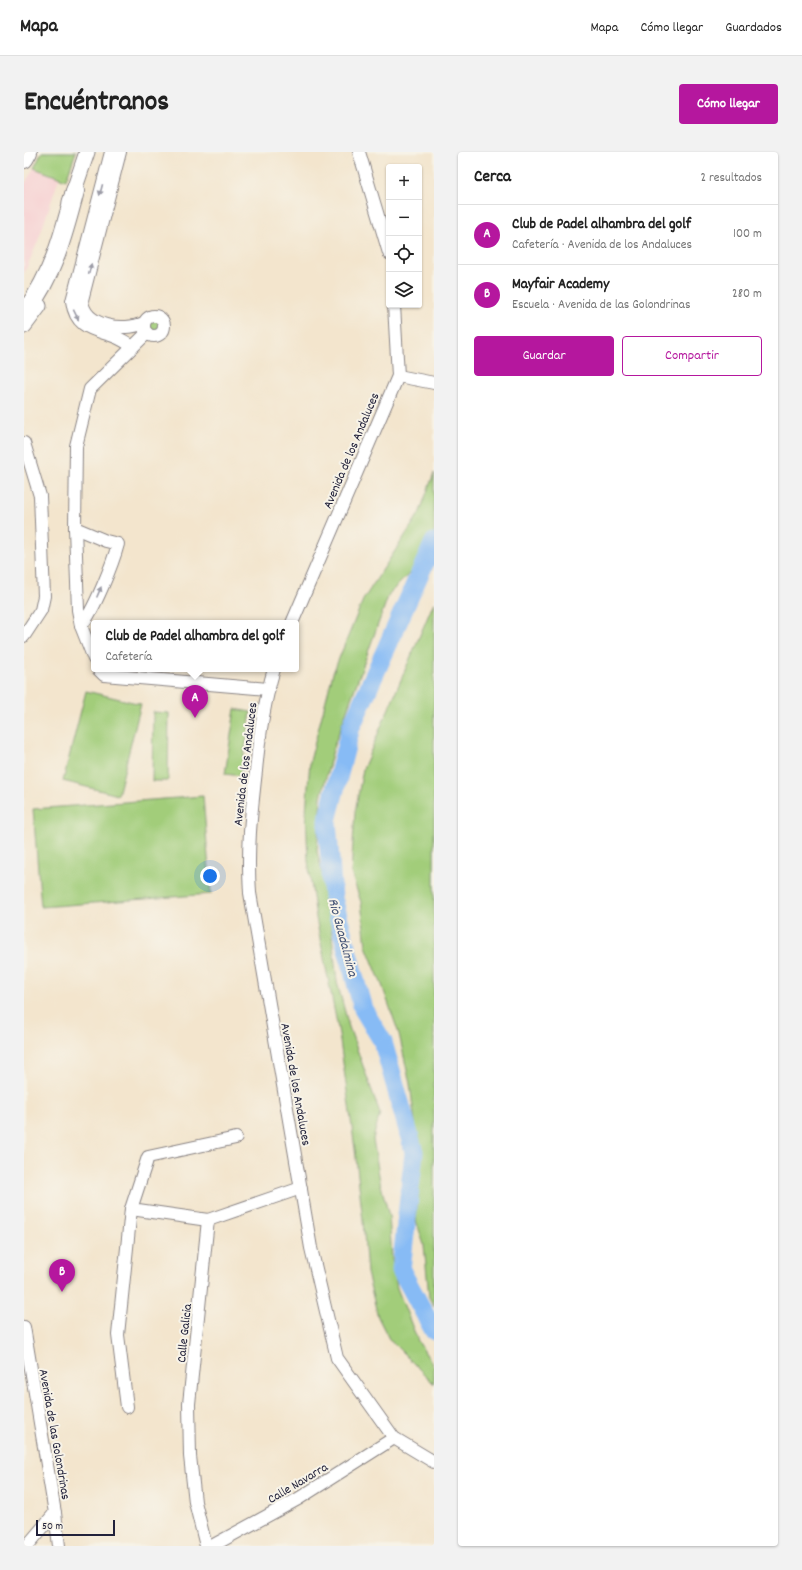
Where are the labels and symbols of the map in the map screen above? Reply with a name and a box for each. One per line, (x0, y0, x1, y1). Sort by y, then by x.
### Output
one-way arrow (98, 184, 104, 196)
one-way arrow (87, 263, 93, 275)
one-way arrow (73, 309, 79, 321)
street label: Avenida de los Andaluces (319, 390, 385, 512)
one-way arrow (96, 586, 102, 597)
pin: A (182, 685, 208, 718)
street label: Avenida de los Andaluces (229, 701, 263, 827)
your location (200, 866, 220, 886)
water label: Rio Guadalmina (322, 896, 362, 980)
street label: Avenida de los Andaluces (274, 1022, 315, 1147)
pin: B (49, 1259, 75, 1292)
street label: Calle Galicia (173, 1302, 198, 1364)
street label: Avenida de las Golondrinas (33, 1368, 74, 1501)
street label: Calle Navarra (265, 1458, 333, 1510)
scale bar (36, 1518, 115, 1537)

